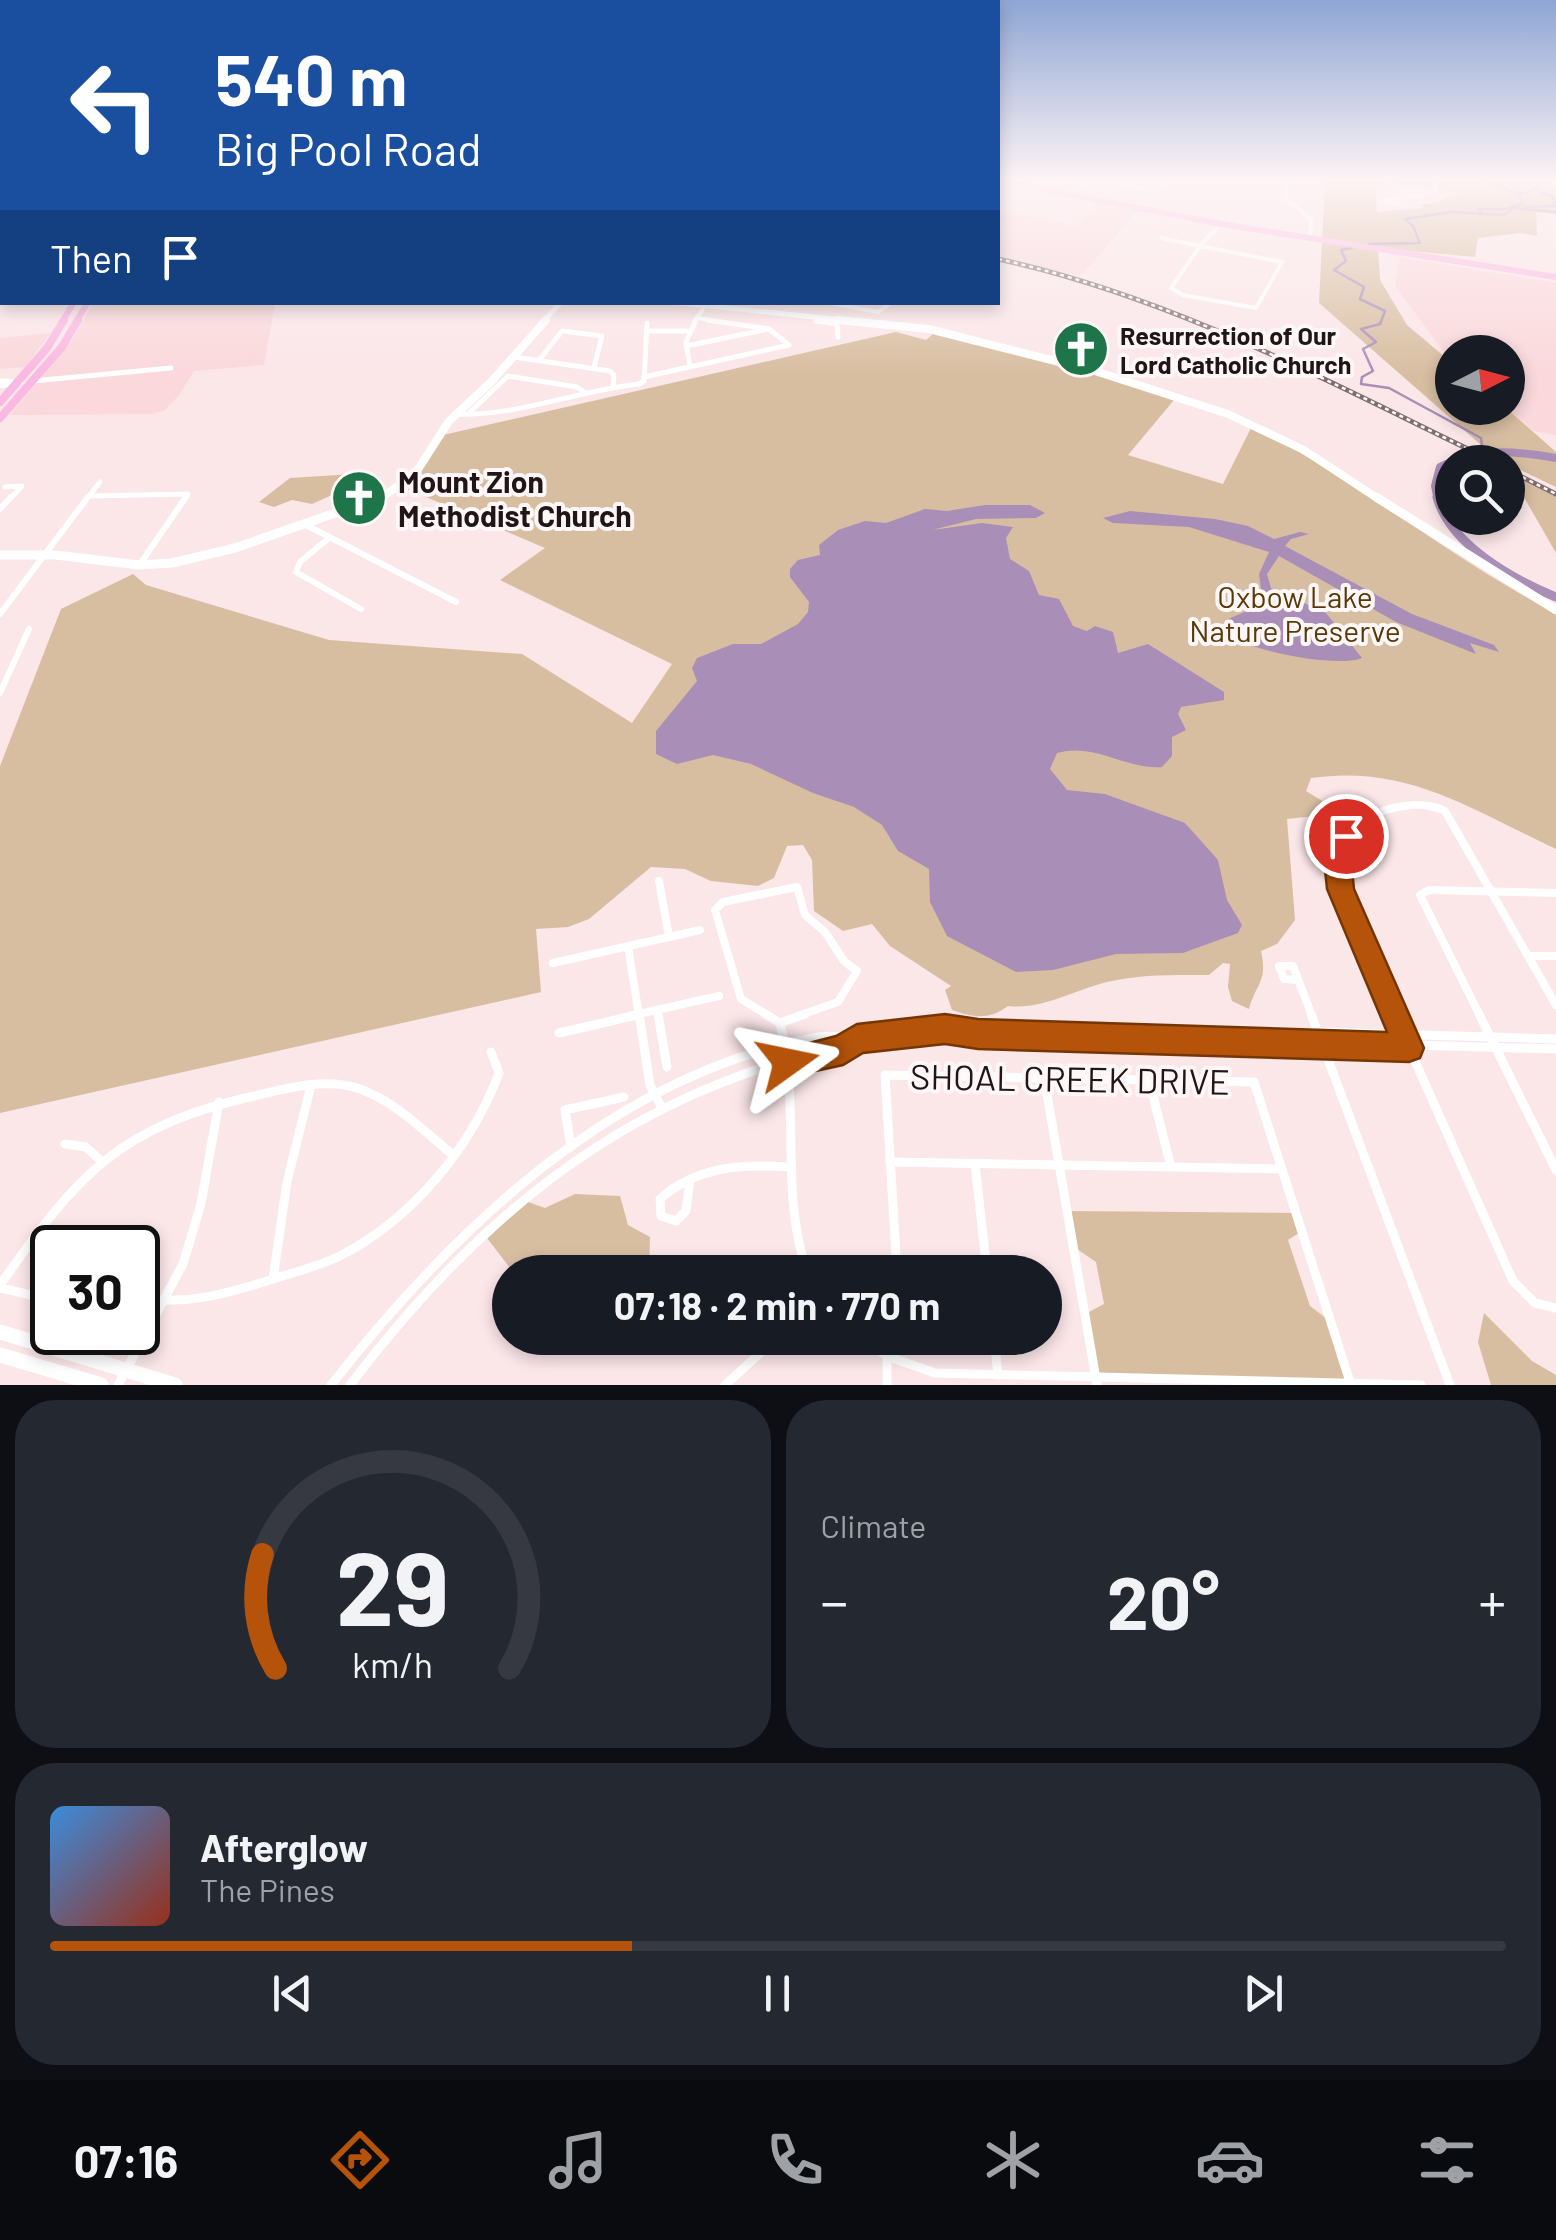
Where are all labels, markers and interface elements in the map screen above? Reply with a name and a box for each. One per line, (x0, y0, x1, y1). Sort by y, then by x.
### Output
text: 540 m (215, 36, 407, 120)
icon: left (50, 40, 180, 170)
text: Big Pool Road (215, 121, 482, 175)
icon: arrive (153, 230, 208, 285)
text: Then (50, 235, 133, 281)
church icon: Resurrection of Our Lord Catholic Church (1051, 319, 1111, 379)
place label: Resurrection of Our Lord Catholic Church (1120, 320, 1351, 379)
north arrow (1435, 335, 1525, 425)
map controls (1435, 335, 1525, 535)
button: search (1435, 445, 1525, 535)
place label: Mount Zion Methodist Church (398, 463, 632, 533)
church icon: Mount Zion Methodist Church (329, 468, 389, 528)
park label: Oxbow Lake Nature Preserve (1189, 578, 1401, 648)
pin (1304, 794, 1389, 879)
icon: arrive (1319, 809, 1374, 864)
position arrow (736, 1010, 840, 1114)
street label: SHOAL CREEK DRIVE (910, 1054, 1230, 1102)
speed limit sign: 30 (30, 1225, 160, 1355)
text: 07:18 · 2 min · 770 m (614, 1282, 940, 1328)
text: Climate (821, 1506, 926, 1544)
text: 29 (336, 1522, 449, 1647)
text: 20° (1107, 1555, 1220, 1645)
text: − (821, 1567, 848, 1633)
text: + (1478, 1567, 1506, 1633)
text: km/h (352, 1642, 433, 1685)
text: Afterglow (200, 1824, 368, 1870)
text: The Pines (200, 1870, 335, 1908)
icon: previous (265, 1966, 320, 2021)
icon: pause (750, 1966, 805, 2021)
icon: next (1236, 1966, 1291, 2021)
icon: directions (325, 2125, 395, 2195)
icon: music (543, 2125, 613, 2195)
icon: phone (760, 2125, 830, 2195)
icon: climate (978, 2125, 1048, 2195)
icon: car (1195, 2125, 1265, 2195)
icon: filters (1412, 2125, 1482, 2195)
text: 07:16 (74, 2133, 178, 2187)

